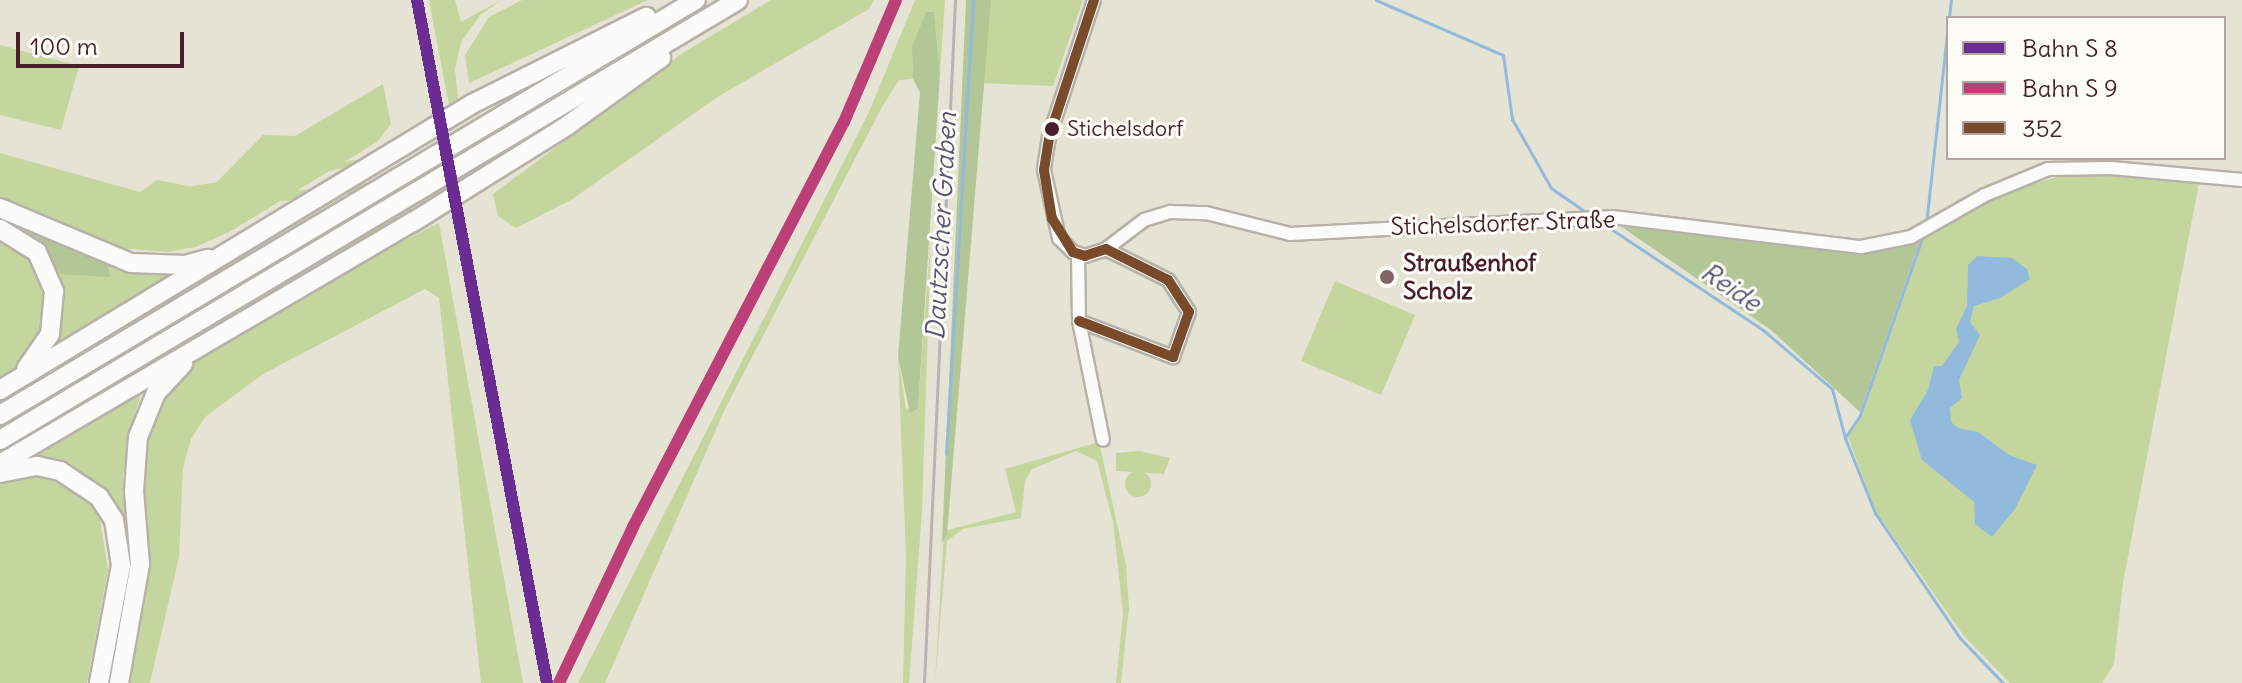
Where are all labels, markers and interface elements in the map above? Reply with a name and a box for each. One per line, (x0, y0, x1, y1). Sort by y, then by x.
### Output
scale bar (20, 16, 188, 66)
legend (1946, 16, 2226, 160)
text: 100 m (30, 31, 98, 61)
text: Bahn S 8 (2022, 33, 2118, 63)
text: Bahn S 9 (2022, 73, 2118, 103)
water label: Dautzscher Graben (919, 111, 963, 341)
text: 352 (2022, 113, 2063, 143)
place label: Stichelsdorf (1067, 116, 1183, 142)
marker: Stichelsdorf (1044, 121, 1060, 137)
street label: Stichelsdorfer Straße (1390, 205, 1616, 241)
place label: Straußenhof Scholz (1403, 249, 1536, 305)
water label: Reide (1695, 256, 1767, 318)
marker: Straußenhof Scholz (1378, 268, 1396, 286)

